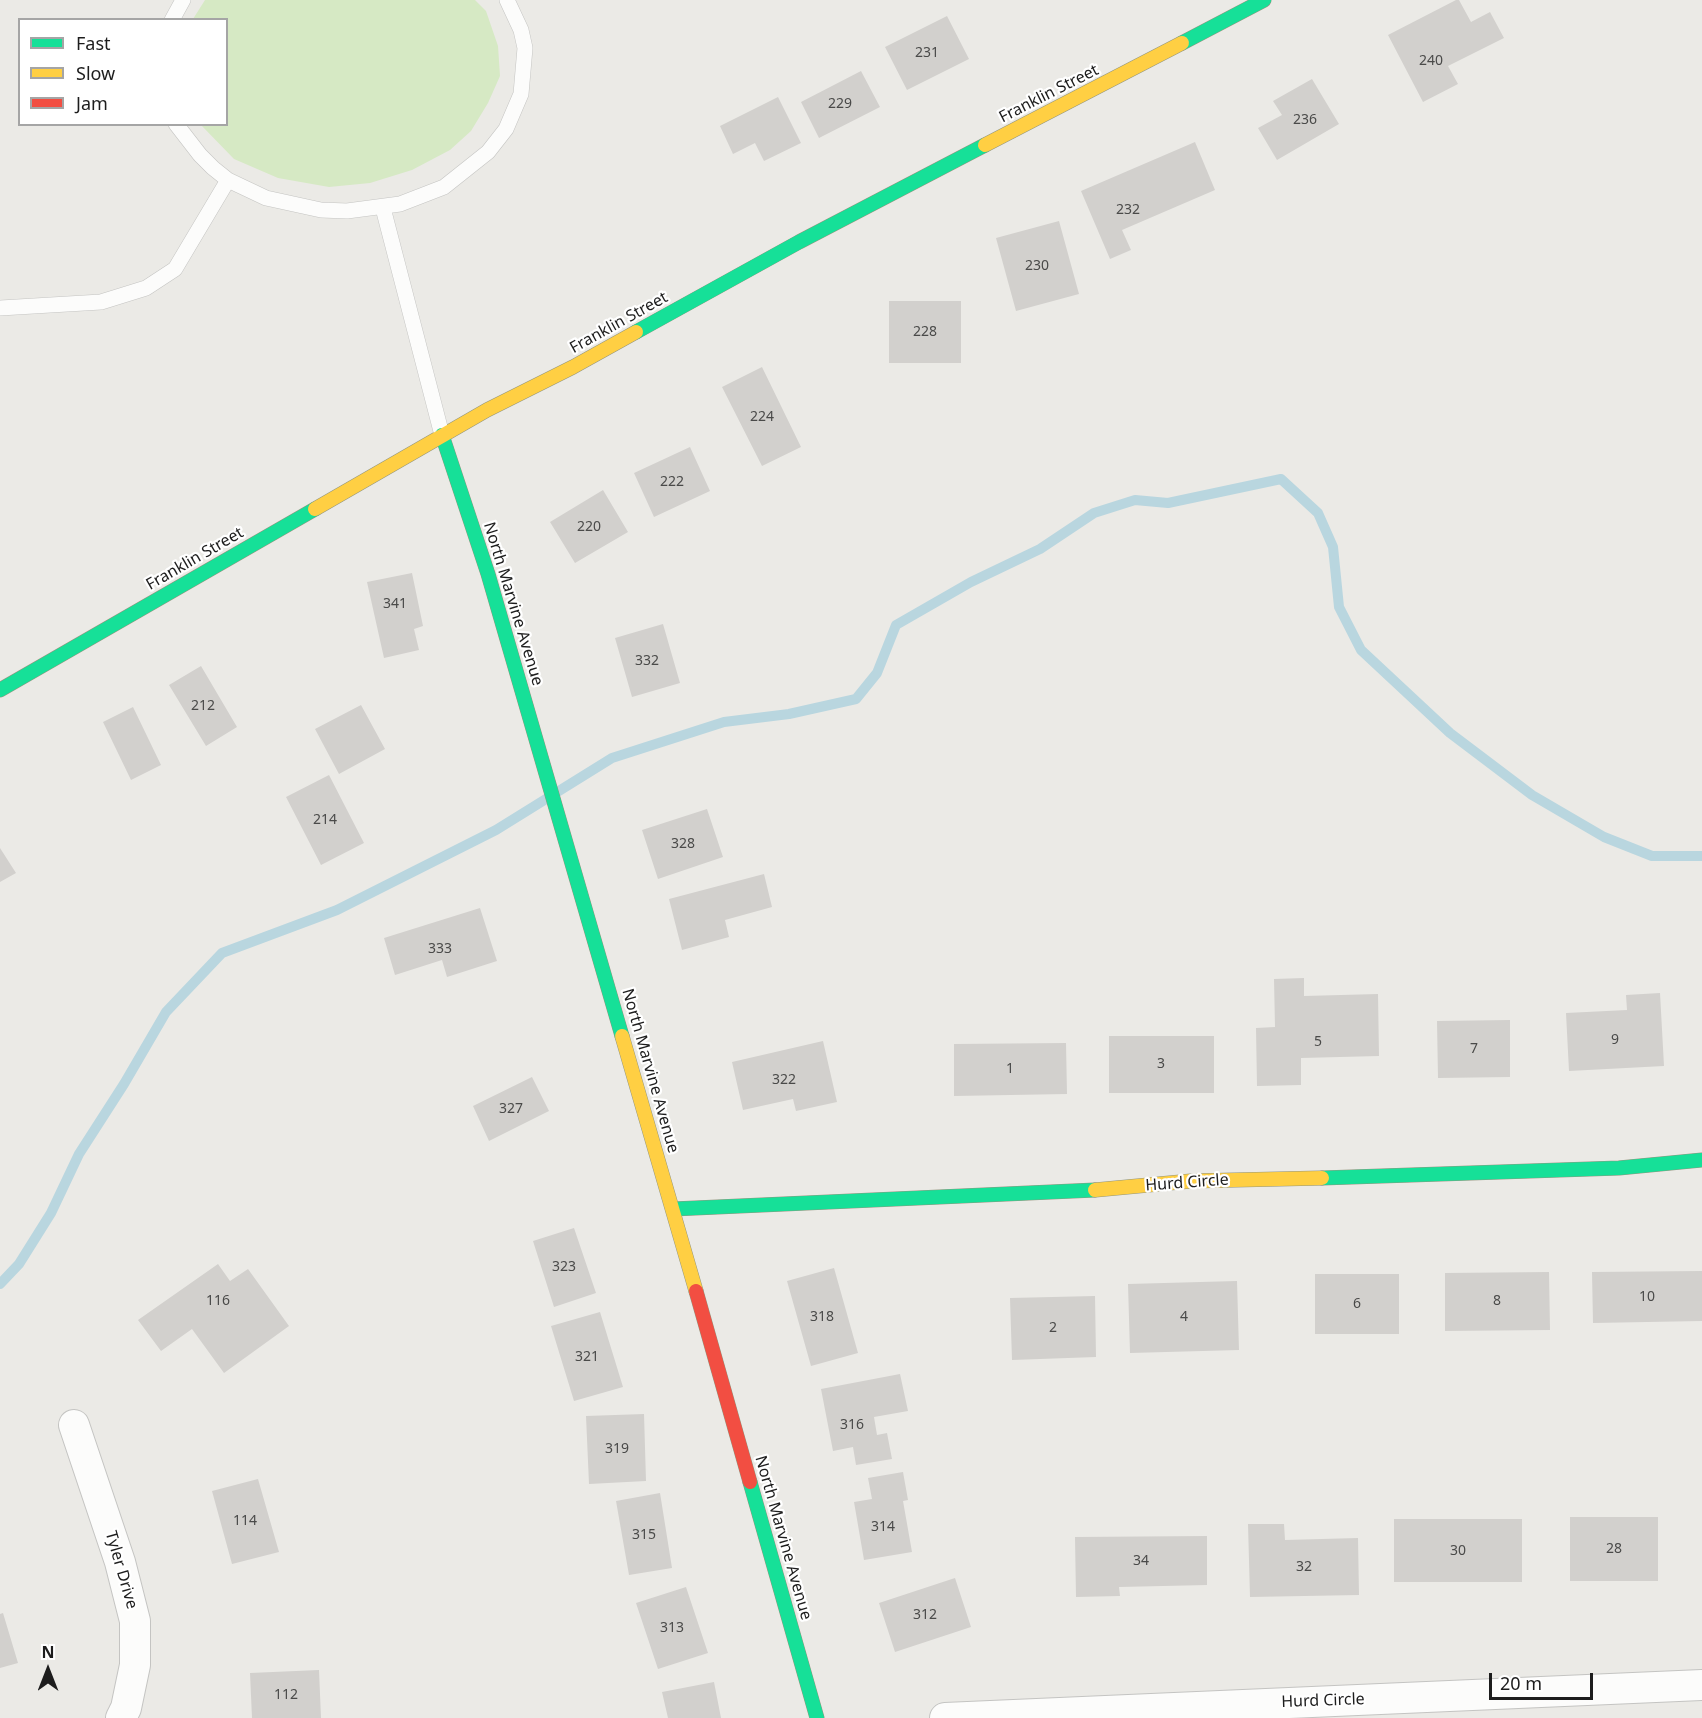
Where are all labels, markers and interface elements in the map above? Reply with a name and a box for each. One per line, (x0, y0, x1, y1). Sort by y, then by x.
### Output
legend (18, 18, 228, 126)
text: Fast (76, 31, 111, 55)
house number: 231 (915, 45, 939, 61)
house number: 240 (1419, 53, 1443, 69)
text: Slow (76, 61, 115, 85)
street label: Franklin Street (996, 61, 1102, 127)
text: Jam (76, 91, 108, 115)
house number: 229 (828, 96, 852, 112)
house number: 236 (1293, 112, 1317, 128)
house number: 232 (1116, 202, 1140, 218)
house number: 230 (1025, 258, 1049, 274)
street label: Franklin Street (567, 288, 671, 358)
house number: 228 (913, 324, 937, 340)
house number: 224 (750, 409, 774, 425)
house number: 222 (660, 474, 684, 490)
house number: 220 (577, 519, 601, 535)
street label: North Marvine Avenue (479, 520, 547, 688)
street label: Franklin Street (143, 523, 247, 595)
house number: 341 (383, 596, 407, 612)
house number: 332 (635, 653, 659, 669)
house number: 212 (191, 698, 215, 714)
house number: 214 (313, 812, 337, 828)
house number: 328 (671, 836, 695, 852)
house number: 333 (428, 941, 452, 957)
street label: North Marvine Avenue (617, 987, 683, 1155)
house number: 9 (1611, 1032, 1619, 1048)
house number: 5 (1314, 1034, 1322, 1050)
house number: 7 (1470, 1041, 1478, 1057)
house number: 3 (1157, 1056, 1165, 1072)
house number: 1 (1006, 1061, 1014, 1077)
house number: 322 (772, 1072, 796, 1088)
house number: 327 (499, 1101, 523, 1117)
street label: Hurd Circle (1145, 1171, 1229, 1195)
house number: 323 (552, 1259, 576, 1275)
house number: 10 (1639, 1289, 1655, 1305)
house number: 116 (206, 1293, 230, 1309)
house number: 8 (1493, 1293, 1501, 1309)
house number: 6 (1353, 1296, 1361, 1312)
house number: 318 (810, 1309, 834, 1325)
house number: 4 (1180, 1309, 1188, 1325)
house number: 2 (1049, 1320, 1057, 1336)
house number: 321 (575, 1349, 599, 1365)
house number: 316 (840, 1417, 864, 1433)
house number: 319 (605, 1441, 629, 1457)
street label: North Marvine Avenue (750, 1454, 816, 1622)
house number: 114 (233, 1513, 257, 1529)
house number: 314 (871, 1519, 895, 1535)
house number: 315 (632, 1527, 656, 1543)
street label: Tyler Drive (101, 1529, 141, 1611)
house number: 28 (1606, 1541, 1622, 1557)
house number: 30 (1450, 1543, 1466, 1559)
house number: 34 (1133, 1553, 1149, 1569)
house number: 32 (1296, 1559, 1312, 1575)
house number: 312 (913, 1607, 937, 1623)
house number: 313 (660, 1620, 684, 1636)
north arrow (18, 1640, 78, 1700)
text: N (41, 1641, 55, 1663)
scale bar (1492, 1661, 1596, 1699)
text: 20 m (1500, 1671, 1542, 1695)
house number: 112 (274, 1687, 298, 1703)
street label: Hurd Circle (1281, 1690, 1365, 1712)

